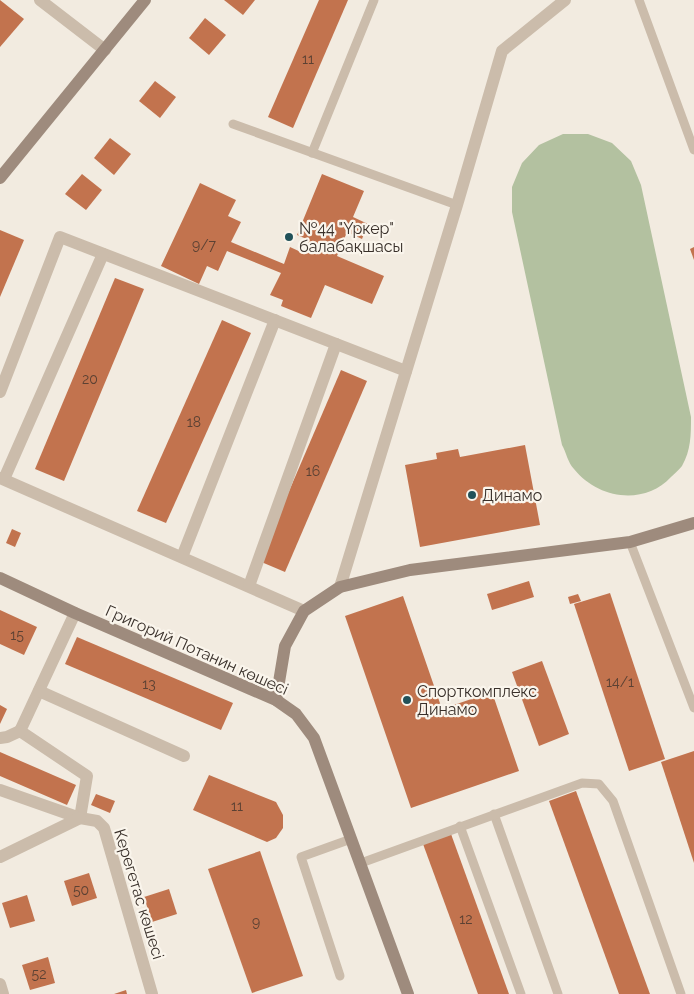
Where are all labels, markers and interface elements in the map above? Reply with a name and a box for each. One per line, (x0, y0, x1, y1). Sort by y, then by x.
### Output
house number: 11 (302, 51, 314, 67)
place label: №44 "Үркер" балабақшасы (299, 219, 403, 256)
marker: №44 "Үркер" балабақшасы (283, 231, 295, 243)
house number: 9/7 (192, 237, 217, 253)
house number: 20 (82, 371, 98, 387)
house number: 18 (187, 414, 201, 430)
house number: 16 (306, 463, 320, 479)
place label: Динамо (482, 486, 542, 505)
marker: Динамо (466, 489, 478, 501)
street label: Григорий Потанин көшесі (103, 601, 291, 699)
house number: 15 (10, 627, 24, 643)
house number: 14/1 (606, 674, 634, 690)
house number: 13 (142, 676, 156, 692)
place label: Спорткомплекс Динамо (417, 682, 537, 719)
marker: Спорткомплекс Динамо (401, 694, 413, 706)
house number: 11 (231, 798, 243, 814)
street label: Керегетас көшесі (110, 827, 168, 961)
house number: 50 (73, 882, 89, 898)
house number: 12 (459, 911, 473, 927)
house number: 9 (252, 914, 260, 930)
house number: 52 (32, 966, 46, 982)

